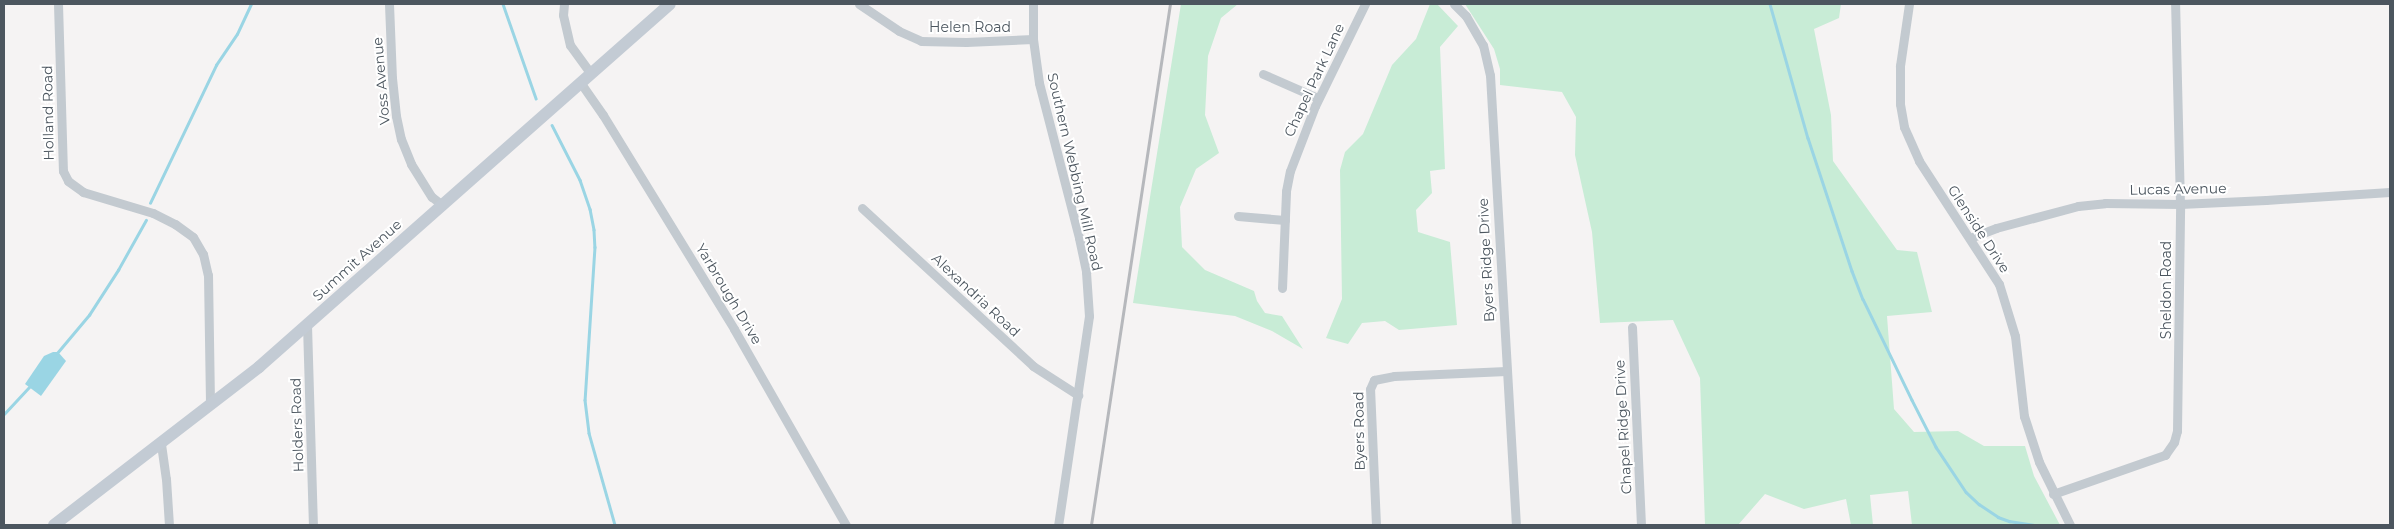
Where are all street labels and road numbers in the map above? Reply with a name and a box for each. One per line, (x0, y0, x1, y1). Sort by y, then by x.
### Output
street label: Helen Road (929, 19, 1011, 35)
street label: Chapel Park Lane (1280, 21, 1348, 139)
street label: Voss Avenue (369, 36, 393, 126)
street label: Holland Road (39, 65, 57, 161)
street label: Southern Webbing Mill Road (1044, 71, 1106, 273)
street label: Lucas Avenue (2129, 180, 2227, 198)
street label: Glenside Drive (1944, 182, 2014, 276)
street label: Byers Ridge Drive (1474, 198, 1498, 322)
street label: Summit Avenue (309, 216, 405, 304)
street label: Yarbrough Drive (692, 241, 766, 347)
street label: Sheldon Road (2158, 241, 2174, 339)
street label: Alexandria Road (928, 250, 1024, 340)
street label: Chapel Ridge Drive (1611, 359, 1635, 495)
street label: Holders Road (287, 377, 307, 473)
street label: Byers Road (1350, 391, 1368, 471)

